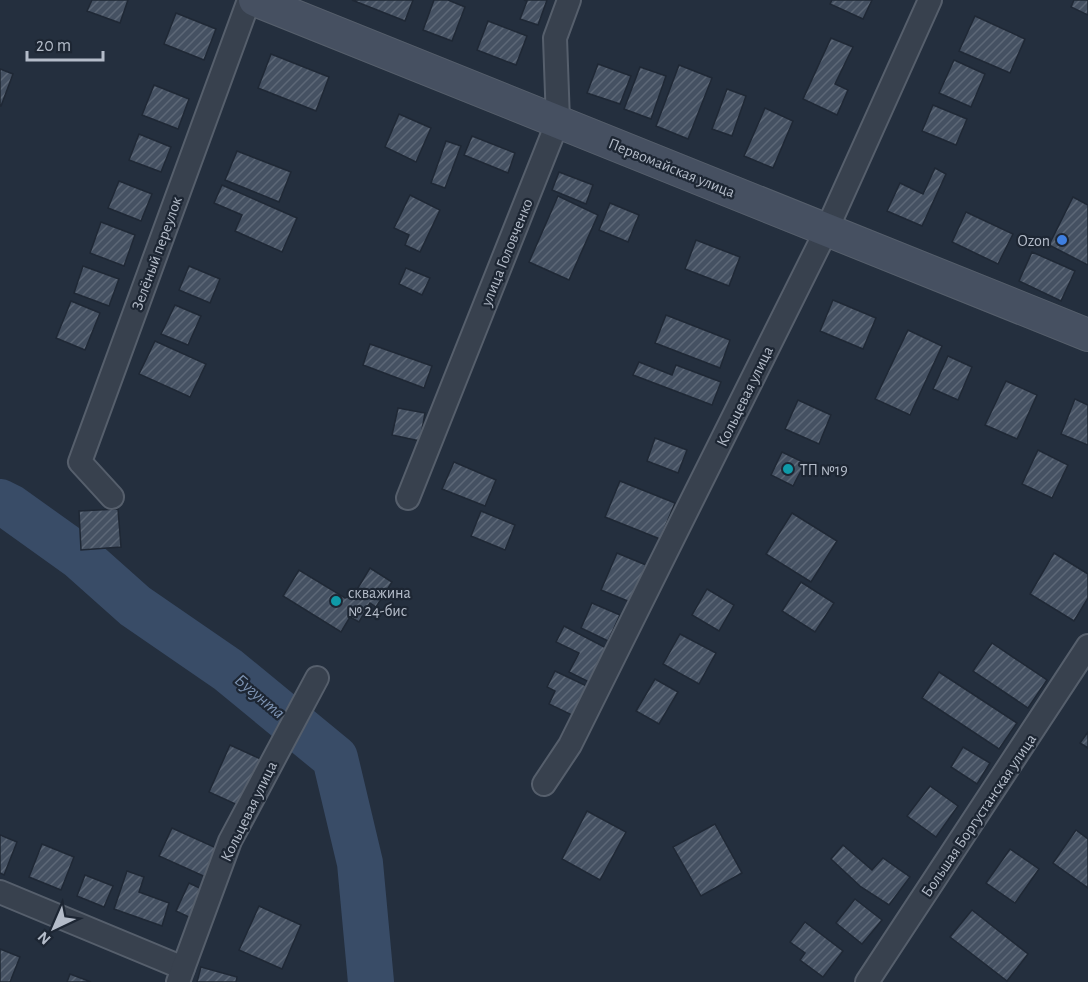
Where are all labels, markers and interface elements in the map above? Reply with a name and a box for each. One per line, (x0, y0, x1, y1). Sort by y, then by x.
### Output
scale bar (27, 24, 104, 62)
text: 20 m (36, 37, 71, 55)
street label: Первомайская улица (606, 135, 737, 202)
street label: Зелёный переулок (129, 194, 186, 313)
street label: улица Головченко (478, 196, 537, 310)
place label: Ozon (1018, 233, 1050, 249)
marker: Ozon (1055, 233, 1069, 247)
street label: Кольцевая улица (714, 344, 777, 449)
marker: ТП №19 (781, 462, 795, 476)
place label: ТП №19 (800, 462, 848, 478)
place label: скважина № 24-бис (348, 585, 411, 619)
marker: скважина № 24-бис (329, 594, 343, 608)
water label: Бугунта (231, 671, 288, 723)
street label: Большая Боргустанская улица (918, 731, 1040, 901)
street label: Кольцевая улица (218, 759, 281, 864)
north arrow (24, 898, 84, 958)
text: N (35, 928, 54, 948)

